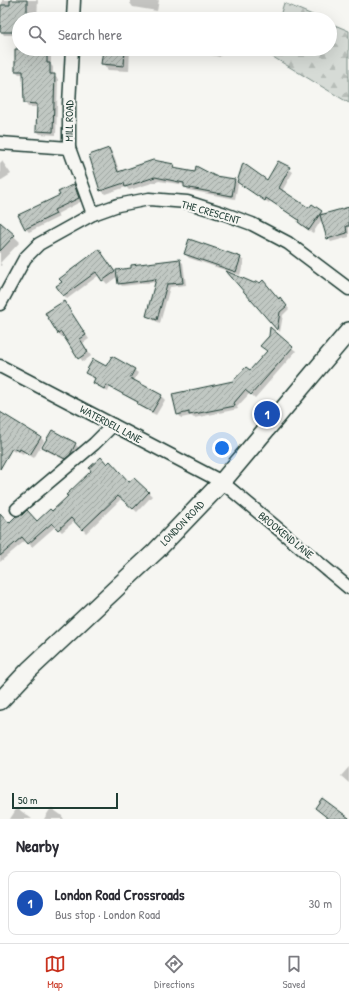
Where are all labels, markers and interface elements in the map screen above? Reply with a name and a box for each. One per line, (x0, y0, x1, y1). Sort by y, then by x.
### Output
search box (12, 12, 337, 56)
icon: search (26, 23, 48, 45)
text: Search here (58, 24, 122, 45)
street label: MILL ROAD (62, 99, 76, 142)
street label: THE CRESCENT (180, 197, 243, 227)
pin: 1 (254, 399, 280, 429)
street label: WATERDELL LANE (78, 402, 144, 446)
your location (212, 438, 232, 458)
street label: LONDON ROAD (157, 497, 208, 549)
street label: BROOKEND LANE (255, 508, 317, 562)
scale bar (12, 791, 118, 810)
text: 50 m (18, 793, 38, 807)
text: Nearby (16, 834, 59, 857)
text: London Road Crossroads (55, 884, 184, 905)
text: 1 (28, 894, 32, 912)
text: 30 m (309, 894, 332, 912)
text: Bus stop · London Road (55, 905, 160, 923)
tab: Map (44, 953, 66, 991)
tab: Directions (154, 953, 195, 991)
tab: Saved (283, 953, 305, 991)

